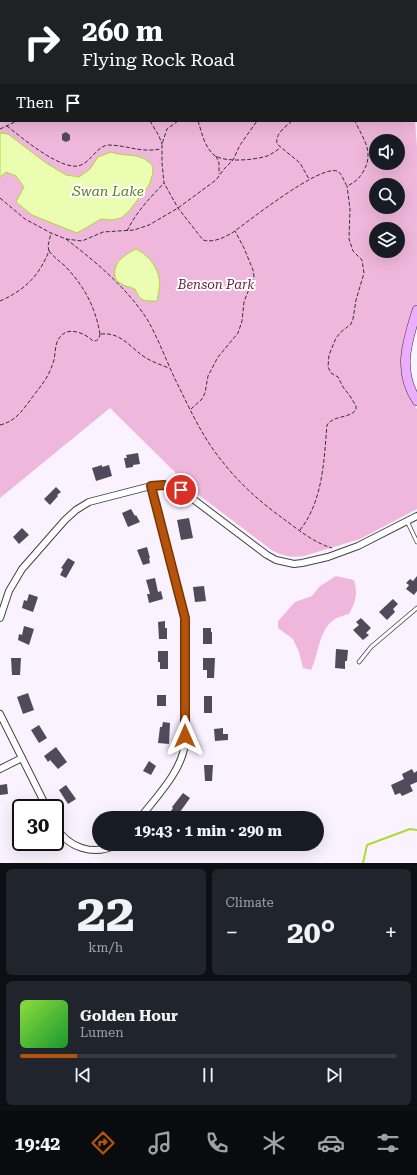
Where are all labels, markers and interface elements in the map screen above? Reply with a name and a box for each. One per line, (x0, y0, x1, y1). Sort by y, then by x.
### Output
text: 260 m (82, 15, 163, 48)
icon: right (16, 16, 68, 68)
text: Flying Rock Road (82, 49, 235, 70)
icon: arrive (62, 92, 84, 114)
text: Then (16, 94, 54, 112)
map controls (369, 134, 405, 258)
button: sound (369, 134, 405, 170)
button: search (369, 178, 405, 214)
water label: Swan Lake (71, 183, 144, 199)
button: layers (369, 222, 405, 258)
park label: Benson Park (177, 277, 255, 292)
pin (164, 473, 198, 507)
icon: arrive (170, 479, 192, 501)
position arrow (164, 715, 206, 757)
speed limit sign: 30 (12, 799, 64, 851)
text: 19:43 · 1 min · 290 m (134, 822, 282, 840)
text: 22 (77, 883, 135, 944)
text: Climate (226, 895, 274, 910)
text: 20° (287, 915, 336, 950)
text: − (226, 920, 238, 945)
text: + (385, 920, 397, 945)
text: km/h (88, 940, 123, 955)
text: Golden Hour (80, 1007, 178, 1025)
text: Lumen (80, 1025, 124, 1040)
icon: previous (72, 1064, 94, 1086)
icon: pause (197, 1064, 219, 1086)
icon: next (323, 1064, 345, 1086)
icon: directions (89, 1129, 117, 1157)
icon: music (146, 1129, 174, 1157)
icon: phone (203, 1129, 231, 1157)
icon: climate (260, 1129, 288, 1157)
icon: car (317, 1129, 345, 1157)
icon: filters (374, 1129, 402, 1157)
text: 19:42 (15, 1133, 60, 1154)

